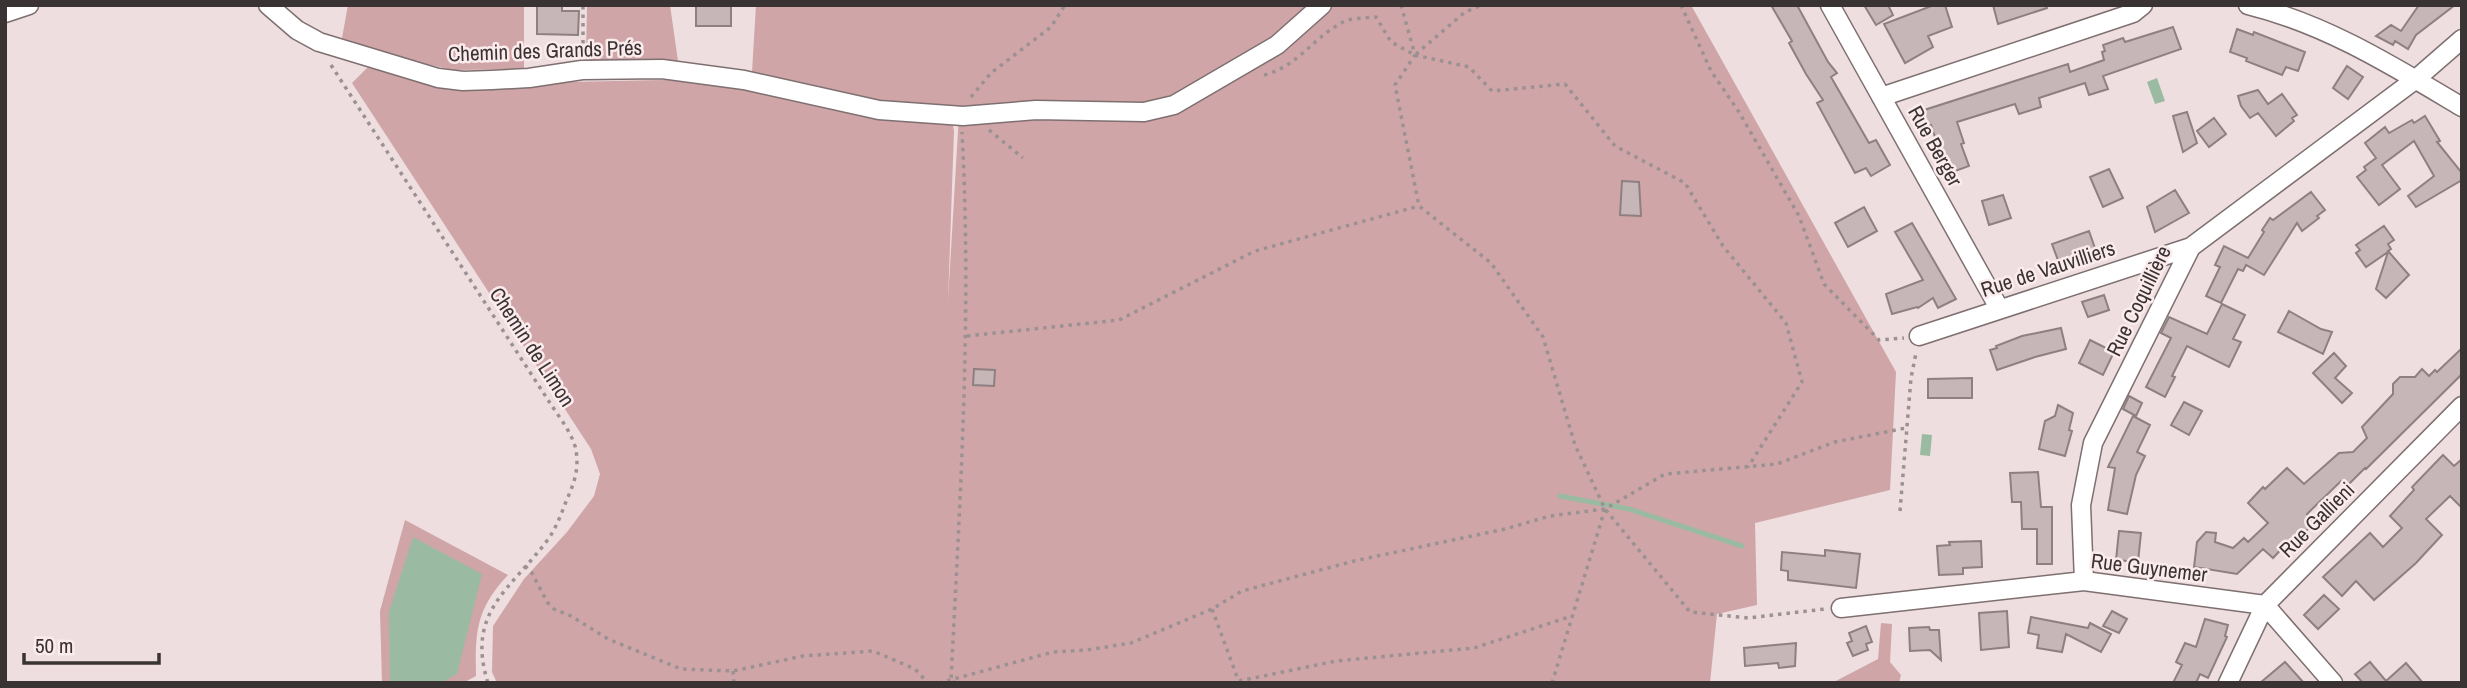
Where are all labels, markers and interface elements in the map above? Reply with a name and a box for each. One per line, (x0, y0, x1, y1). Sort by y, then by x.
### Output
street label: Chemin des Grands Prés (447, 33, 643, 68)
street label: Rue Berger (1901, 100, 1970, 192)
street label: Rue de Vauvilliers (1977, 233, 2119, 304)
street label: Rue Coquillière (2099, 241, 2178, 361)
street label: Chemin de Limon (483, 281, 582, 412)
street label: Rue Gallieni (2273, 476, 2361, 564)
street label: Rue Guynemer (2089, 546, 2209, 589)
scale bar (24, 622, 159, 666)
text: 50 m (35, 631, 73, 660)

